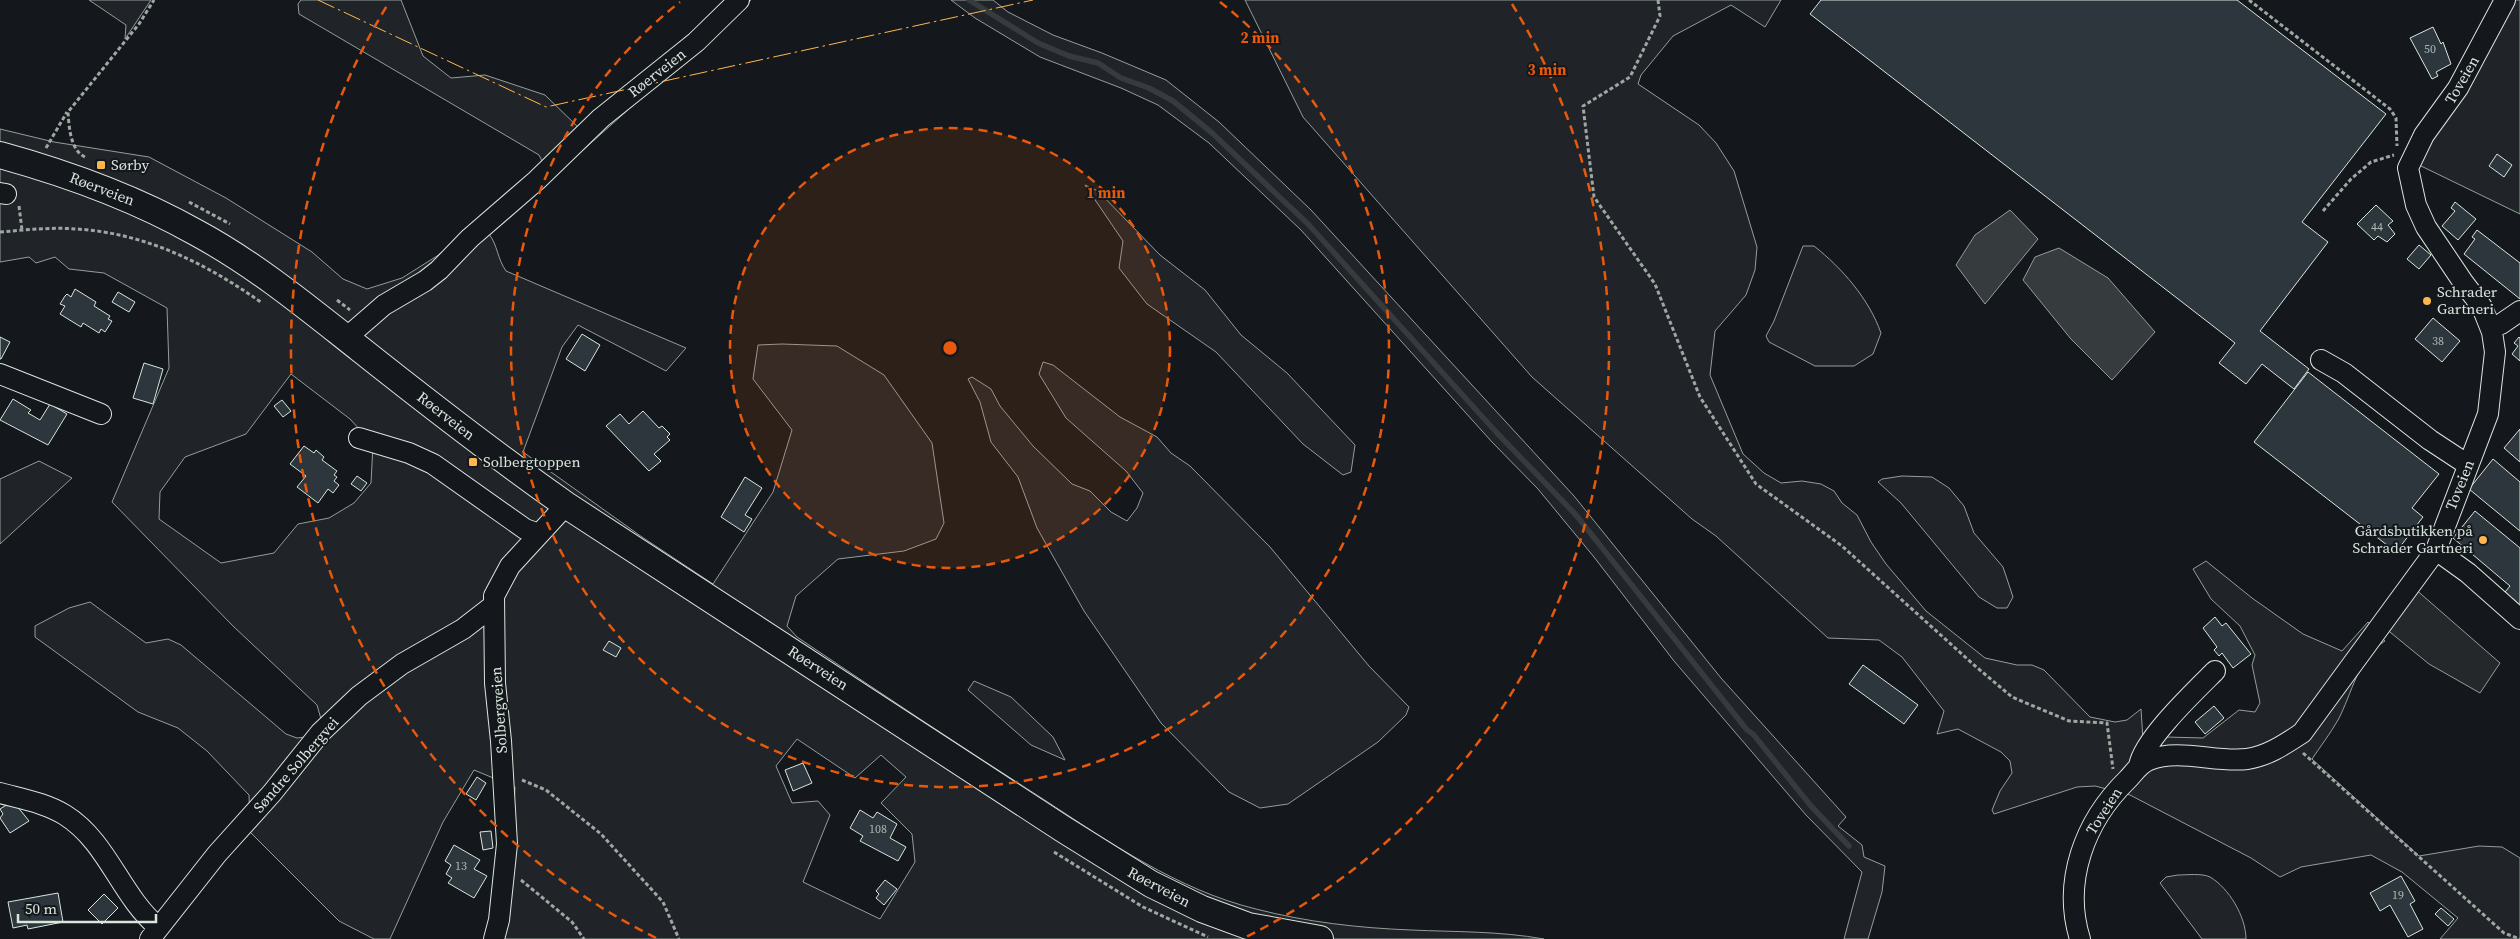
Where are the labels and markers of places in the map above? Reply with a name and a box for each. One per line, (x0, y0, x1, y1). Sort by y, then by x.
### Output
place label: Sørby (111, 154, 150, 175)
marker: Sørby (95, 159, 107, 171)
place label: Schrader Gartneri (2437, 281, 2498, 319)
marker: Schrader Gartneri (2421, 295, 2433, 307)
centre of rings (941, 339, 959, 357)
place label: Solbergtoppen (483, 451, 581, 472)
marker: Solbergtoppen (467, 456, 479, 468)
place label: Gårdsbutikken på Schrader Gartneri (2352, 520, 2473, 558)
marker: Gårdsbutikken på Schrader Gartneri (2477, 534, 2489, 546)

